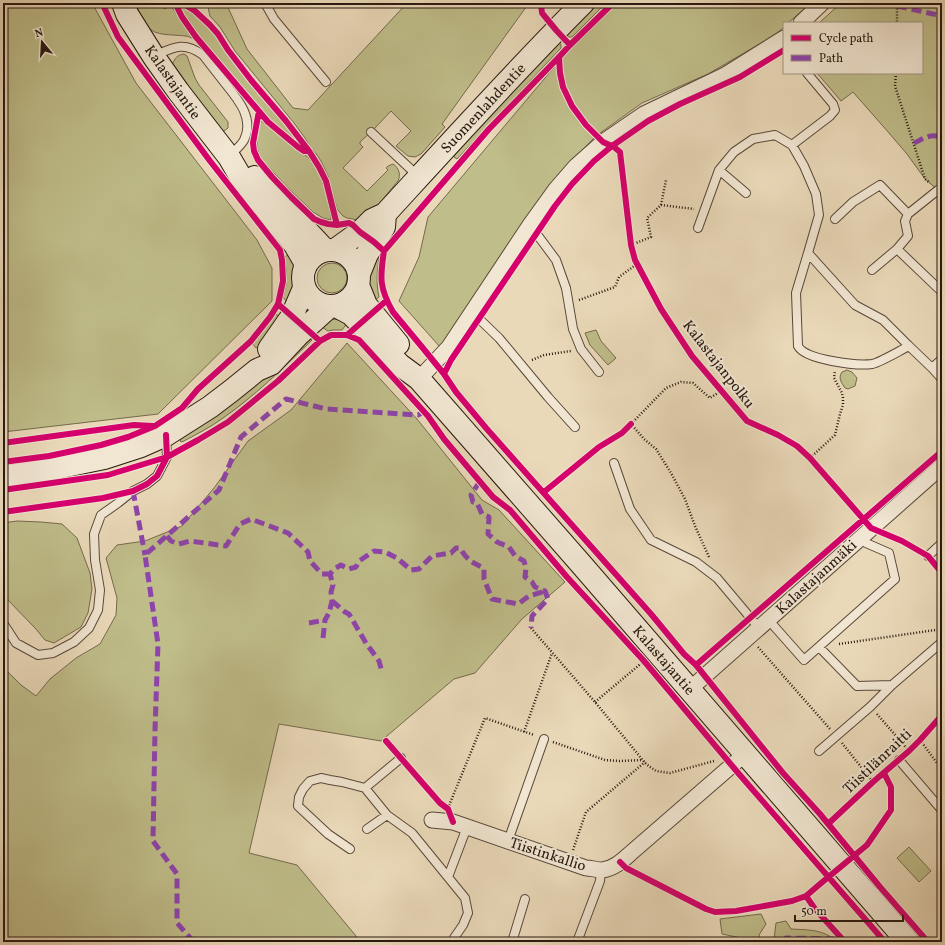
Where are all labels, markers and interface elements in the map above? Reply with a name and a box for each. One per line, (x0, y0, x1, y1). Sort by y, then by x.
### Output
north arrow (22, 22, 62, 62)
legend (783, 22, 923, 74)
text: N (33, 26, 45, 42)
text: Cycle path (819, 31, 874, 47)
street label: Kalastajantie (138, 41, 205, 124)
text: Path (819, 51, 843, 67)
street label: Suomenlahdentie (437, 59, 531, 159)
street label: Kalastajanpolku (677, 316, 759, 414)
street label: Kalastajanmäki (772, 536, 862, 620)
street label: Kalastajantie (627, 622, 699, 700)
street label: Tiistilänraitti (839, 725, 917, 800)
street label: Tiistinkallio (507, 833, 589, 878)
scale bar (795, 897, 903, 923)
text: 50 m (801, 904, 827, 920)

